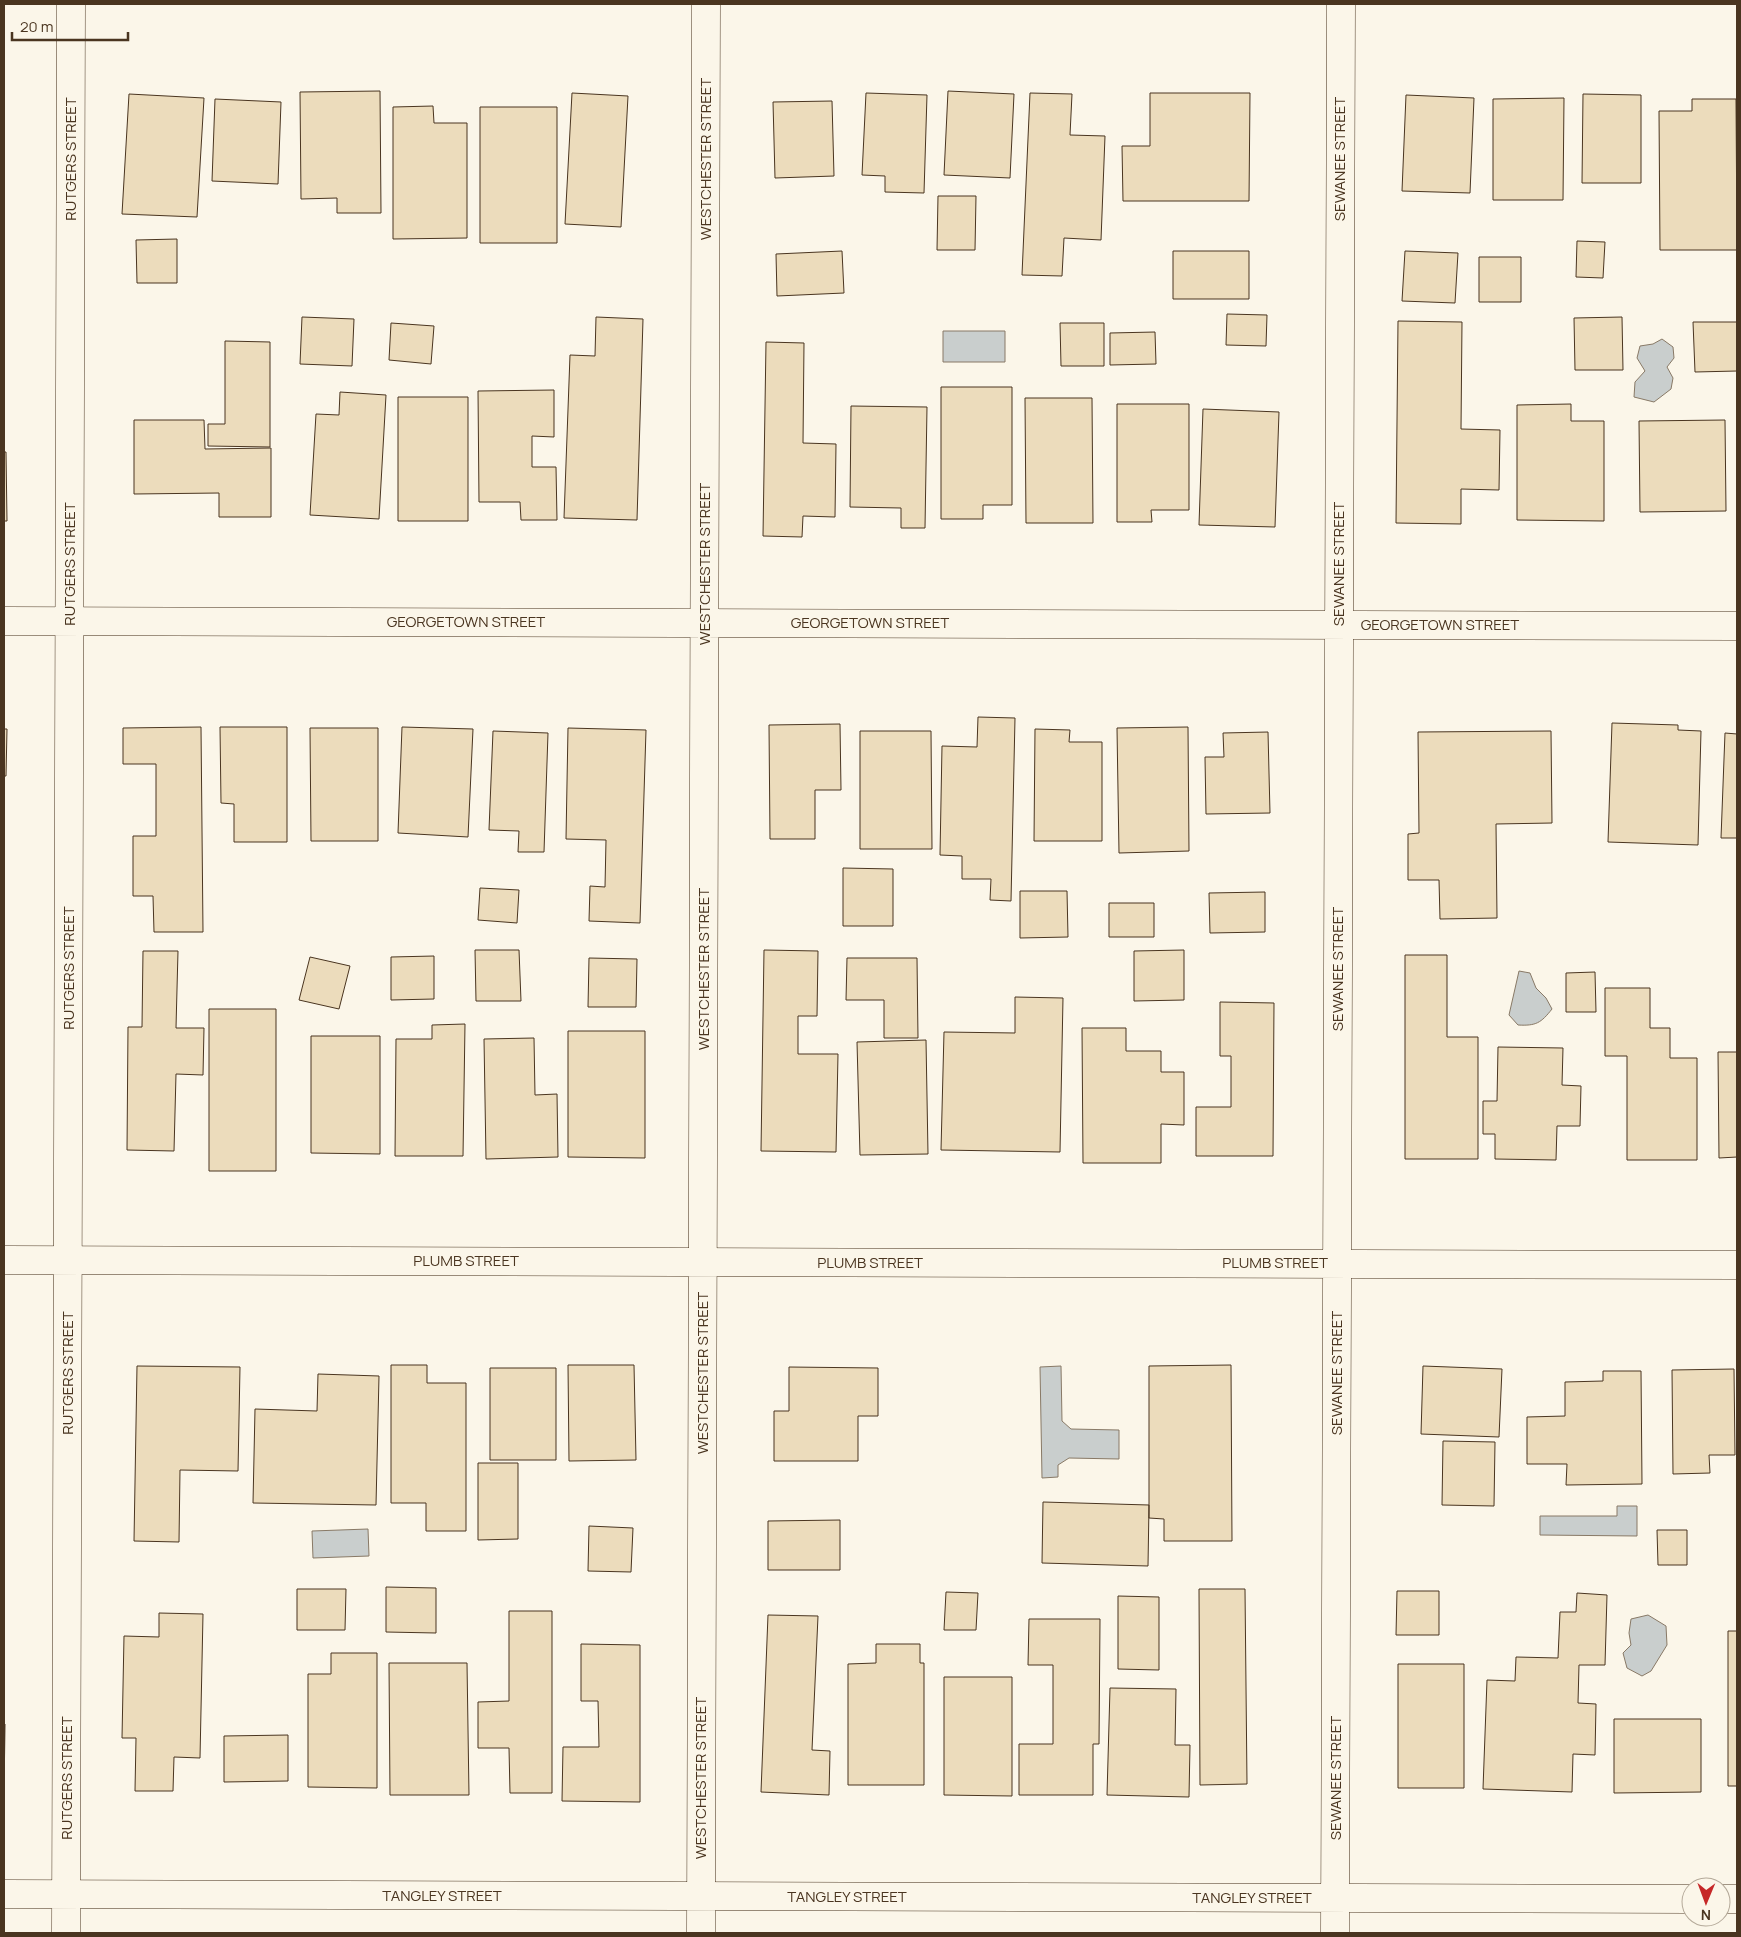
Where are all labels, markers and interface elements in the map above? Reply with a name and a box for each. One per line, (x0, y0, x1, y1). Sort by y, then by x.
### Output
scale bar (12, 10, 129, 42)
text: 20 m (20, 16, 53, 37)
street label: WESTCHESTER STREET (695, 78, 716, 240)
street label: RUTGERS STREET (60, 97, 81, 221)
street label: SEWANEE STREET (1329, 97, 1350, 221)
street label: WESTCHESTER STREET (694, 483, 715, 645)
street label: RUTGERS STREET (59, 502, 80, 626)
street label: SEWANEE STREET (1328, 502, 1349, 626)
street label: GEORGETOWN STREET (387, 611, 545, 632)
street label: GEORGETOWN STREET (791, 612, 949, 633)
street label: GEORGETOWN STREET (1361, 614, 1519, 635)
street label: WESTCHESTER STREET (693, 888, 714, 1050)
street label: RUTGERS STREET (58, 906, 79, 1030)
street label: SEWANEE STREET (1327, 907, 1348, 1031)
street label: PLUMB STREET (413, 1250, 519, 1271)
street label: PLUMB STREET (817, 1252, 923, 1273)
street label: PLUMB STREET (1222, 1252, 1328, 1273)
street label: WESTCHESTER STREET (692, 1292, 713, 1454)
street label: RUTGERS STREET (57, 1311, 78, 1435)
street label: SEWANEE STREET (1326, 1311, 1347, 1435)
street label: WESTCHESTER STREET (690, 1697, 711, 1859)
street label: RUTGERS STREET (56, 1716, 77, 1840)
street label: SEWANEE STREET (1325, 1716, 1346, 1840)
north arrow (1681, 1877, 1731, 1927)
street label: TANGLEY STREET (382, 1885, 502, 1906)
street label: TANGLEY STREET (787, 1886, 907, 1907)
street label: TANGLEY STREET (1192, 1887, 1312, 1908)
text: N (1701, 1906, 1711, 1925)

